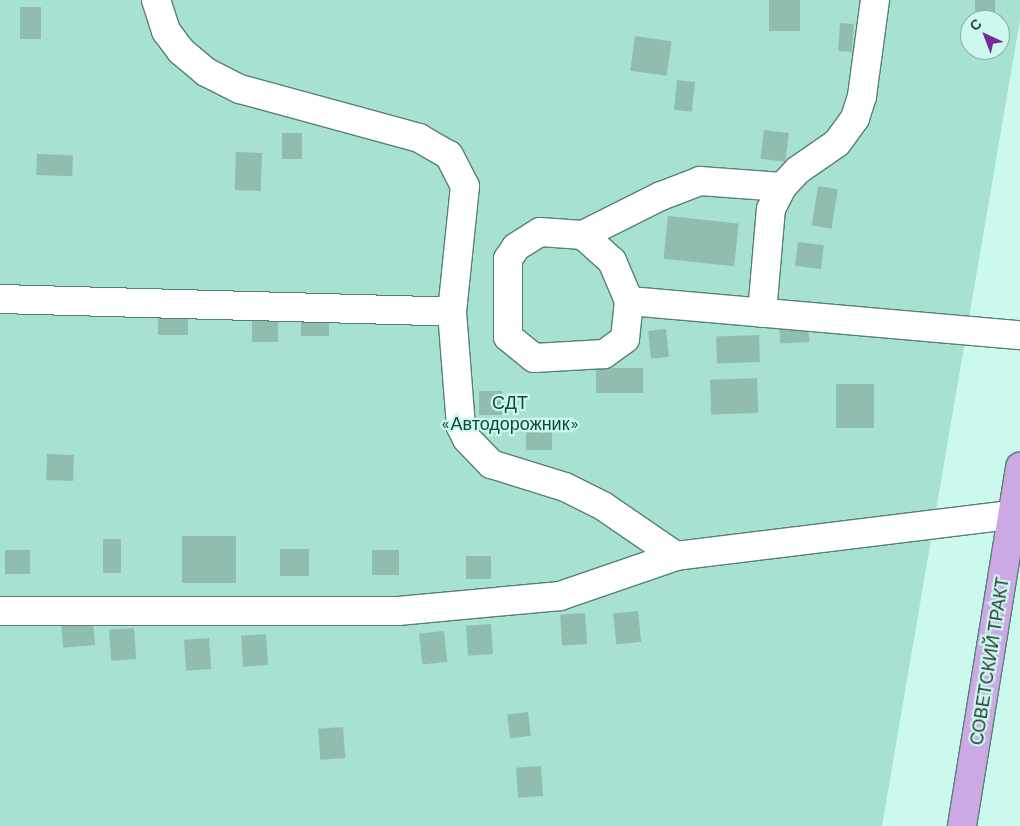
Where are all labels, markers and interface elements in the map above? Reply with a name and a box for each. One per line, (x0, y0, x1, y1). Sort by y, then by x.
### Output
north arrow (960, 10, 1010, 60)
text: С (966, 15, 985, 34)
park label: СДТ «Автодорожник» (441, 392, 579, 434)
street label: СОВЕТСКИЙ ТРАКТ (965, 575, 1013, 747)

